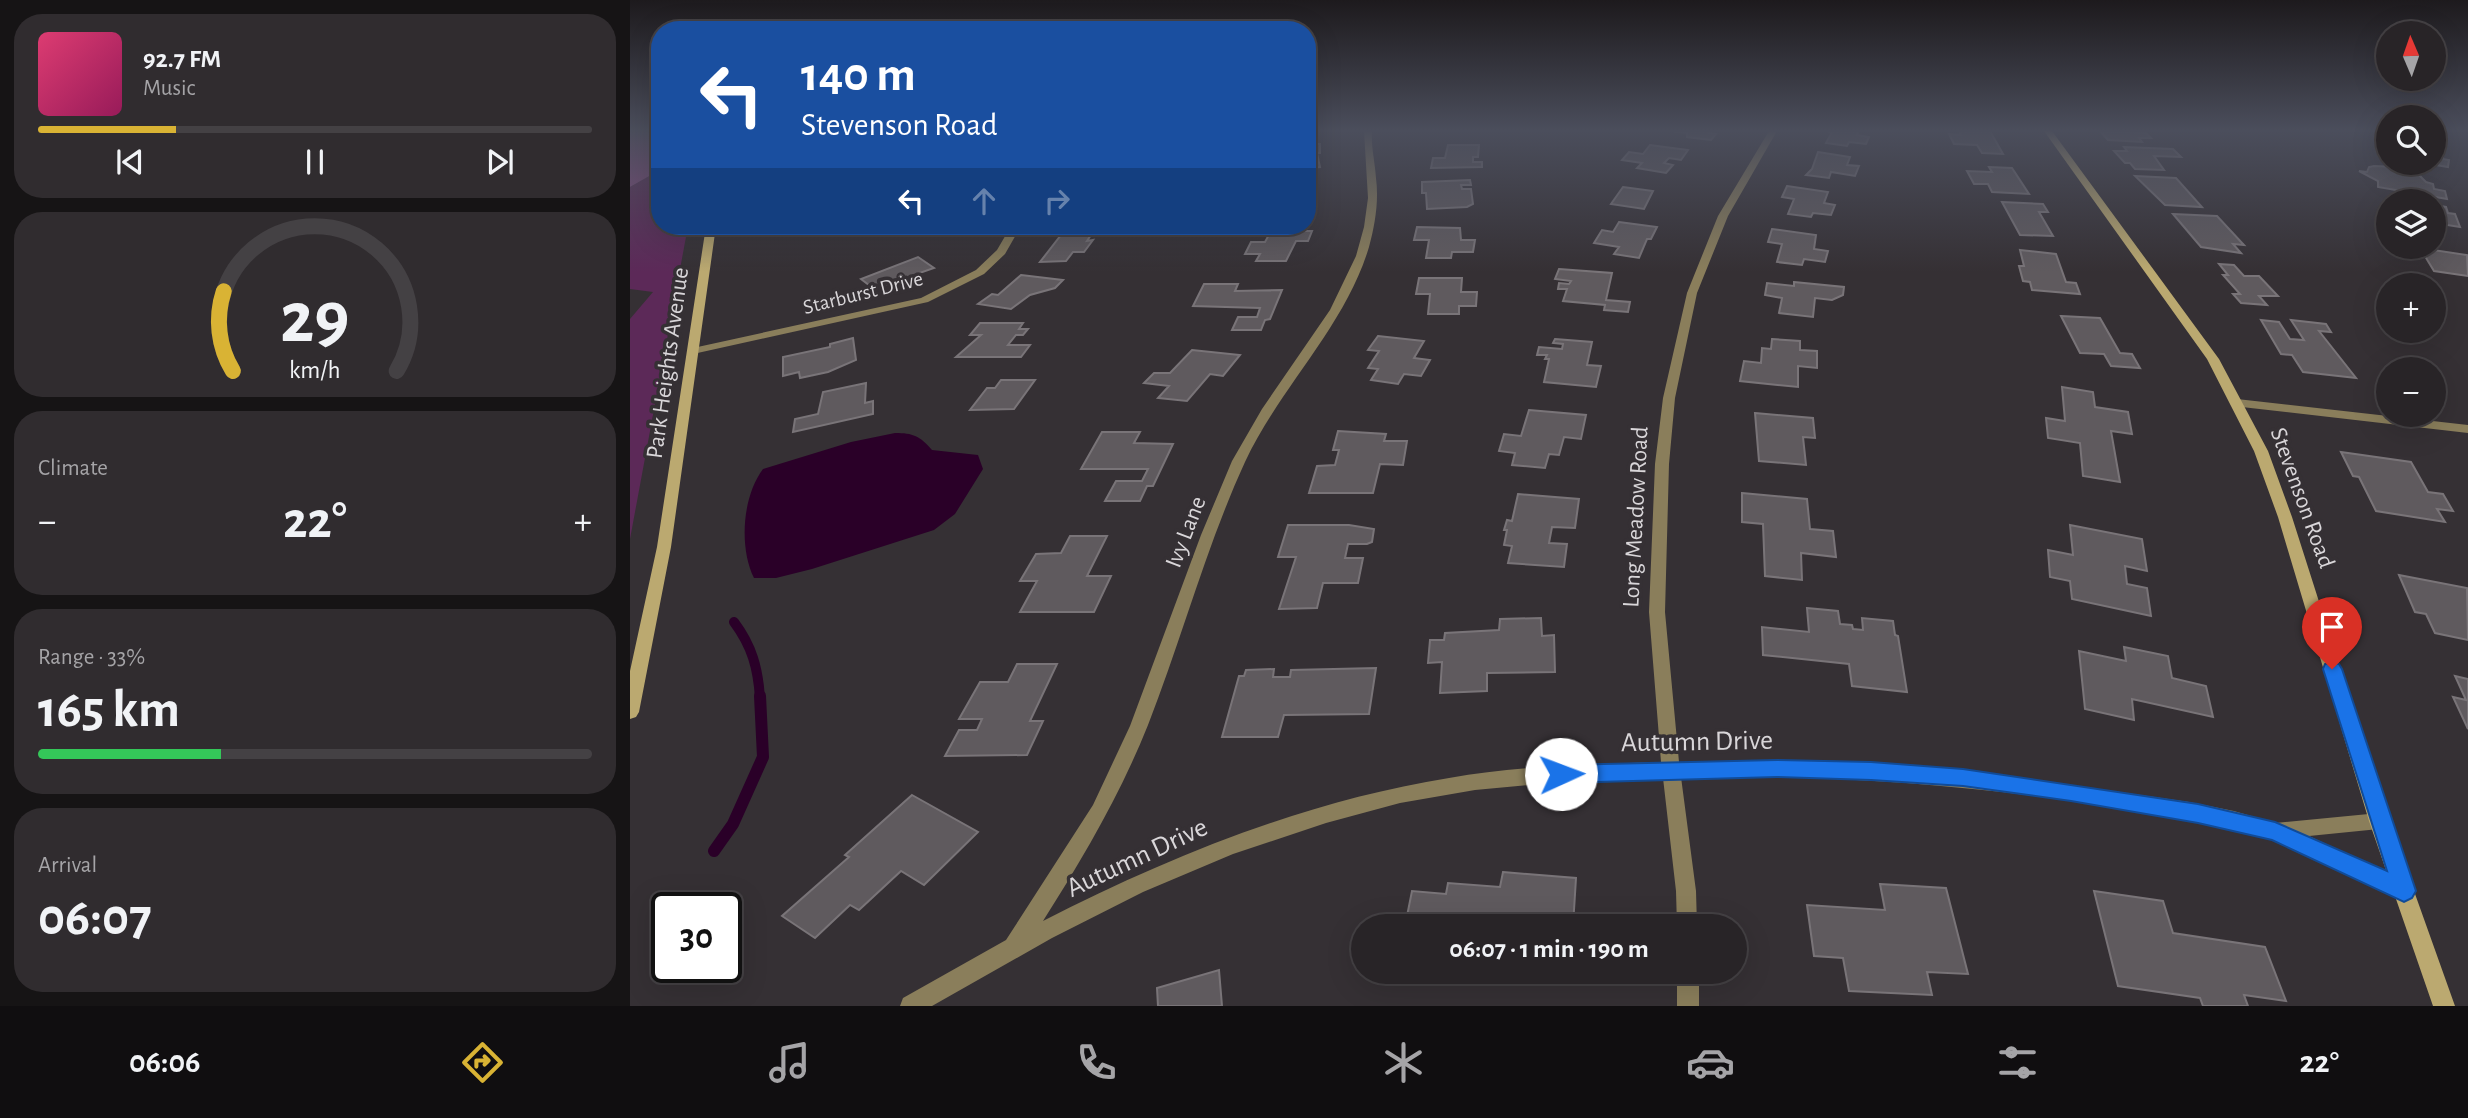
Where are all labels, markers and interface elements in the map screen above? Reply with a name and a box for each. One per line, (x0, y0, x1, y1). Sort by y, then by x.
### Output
north arrow (2376, 21, 2446, 91)
map controls (2376, 21, 2446, 427)
text: 92.7 FM (143, 46, 221, 72)
icon: left (686, 49, 777, 140)
text: 140 m (801, 51, 916, 100)
text: Music (143, 77, 195, 100)
button: search (2376, 105, 2446, 175)
text: Stevenson Road (801, 109, 998, 141)
icon: previous (111, 143, 149, 181)
icon: pause (296, 143, 334, 181)
icon: next (481, 143, 519, 181)
icon: left (892, 182, 930, 220)
icon: ahead (965, 182, 1003, 220)
icon: right (1038, 182, 1076, 220)
button: layers (2376, 189, 2446, 259)
street label: Park Heights Avenue (643, 266, 693, 460)
street label: Starburst Drive (801, 268, 925, 318)
button: + (2376, 273, 2446, 343)
text: 29 (280, 283, 350, 356)
text: km/h (289, 357, 341, 382)
button: − (2376, 357, 2446, 427)
street label: Stevenson Road (2266, 425, 2338, 571)
street label: Long Meadow Road (1619, 426, 1653, 608)
text: Climate (38, 457, 108, 480)
street label: Ivy Lane (1161, 493, 1211, 571)
text: 22° (283, 495, 347, 547)
text: − (38, 503, 56, 541)
text: + (574, 503, 592, 541)
pin (2302, 597, 2362, 669)
icon: arrive (2313, 608, 2351, 646)
text: Range · 33% (38, 646, 145, 669)
text: 165 km (38, 684, 180, 736)
street label: Autumn Drive (1621, 727, 1773, 757)
position arrow (1524, 737, 1598, 811)
street label: Autumn Drive (1062, 813, 1212, 903)
text: Arrival (38, 854, 97, 877)
text: 06:07 (38, 892, 152, 944)
speed limit sign: 30 (651, 892, 742, 983)
text: 06:07 · 1 min · 190 m (1449, 936, 1649, 962)
icon: directions (458, 1038, 507, 1087)
icon: music (765, 1038, 814, 1087)
icon: phone (1072, 1038, 1121, 1087)
icon: climate (1379, 1038, 1428, 1087)
icon: car (1686, 1038, 1735, 1087)
icon: filters (1993, 1038, 2042, 1087)
text: 06:06 (129, 1046, 201, 1078)
text: 22° (2300, 1046, 2339, 1078)

